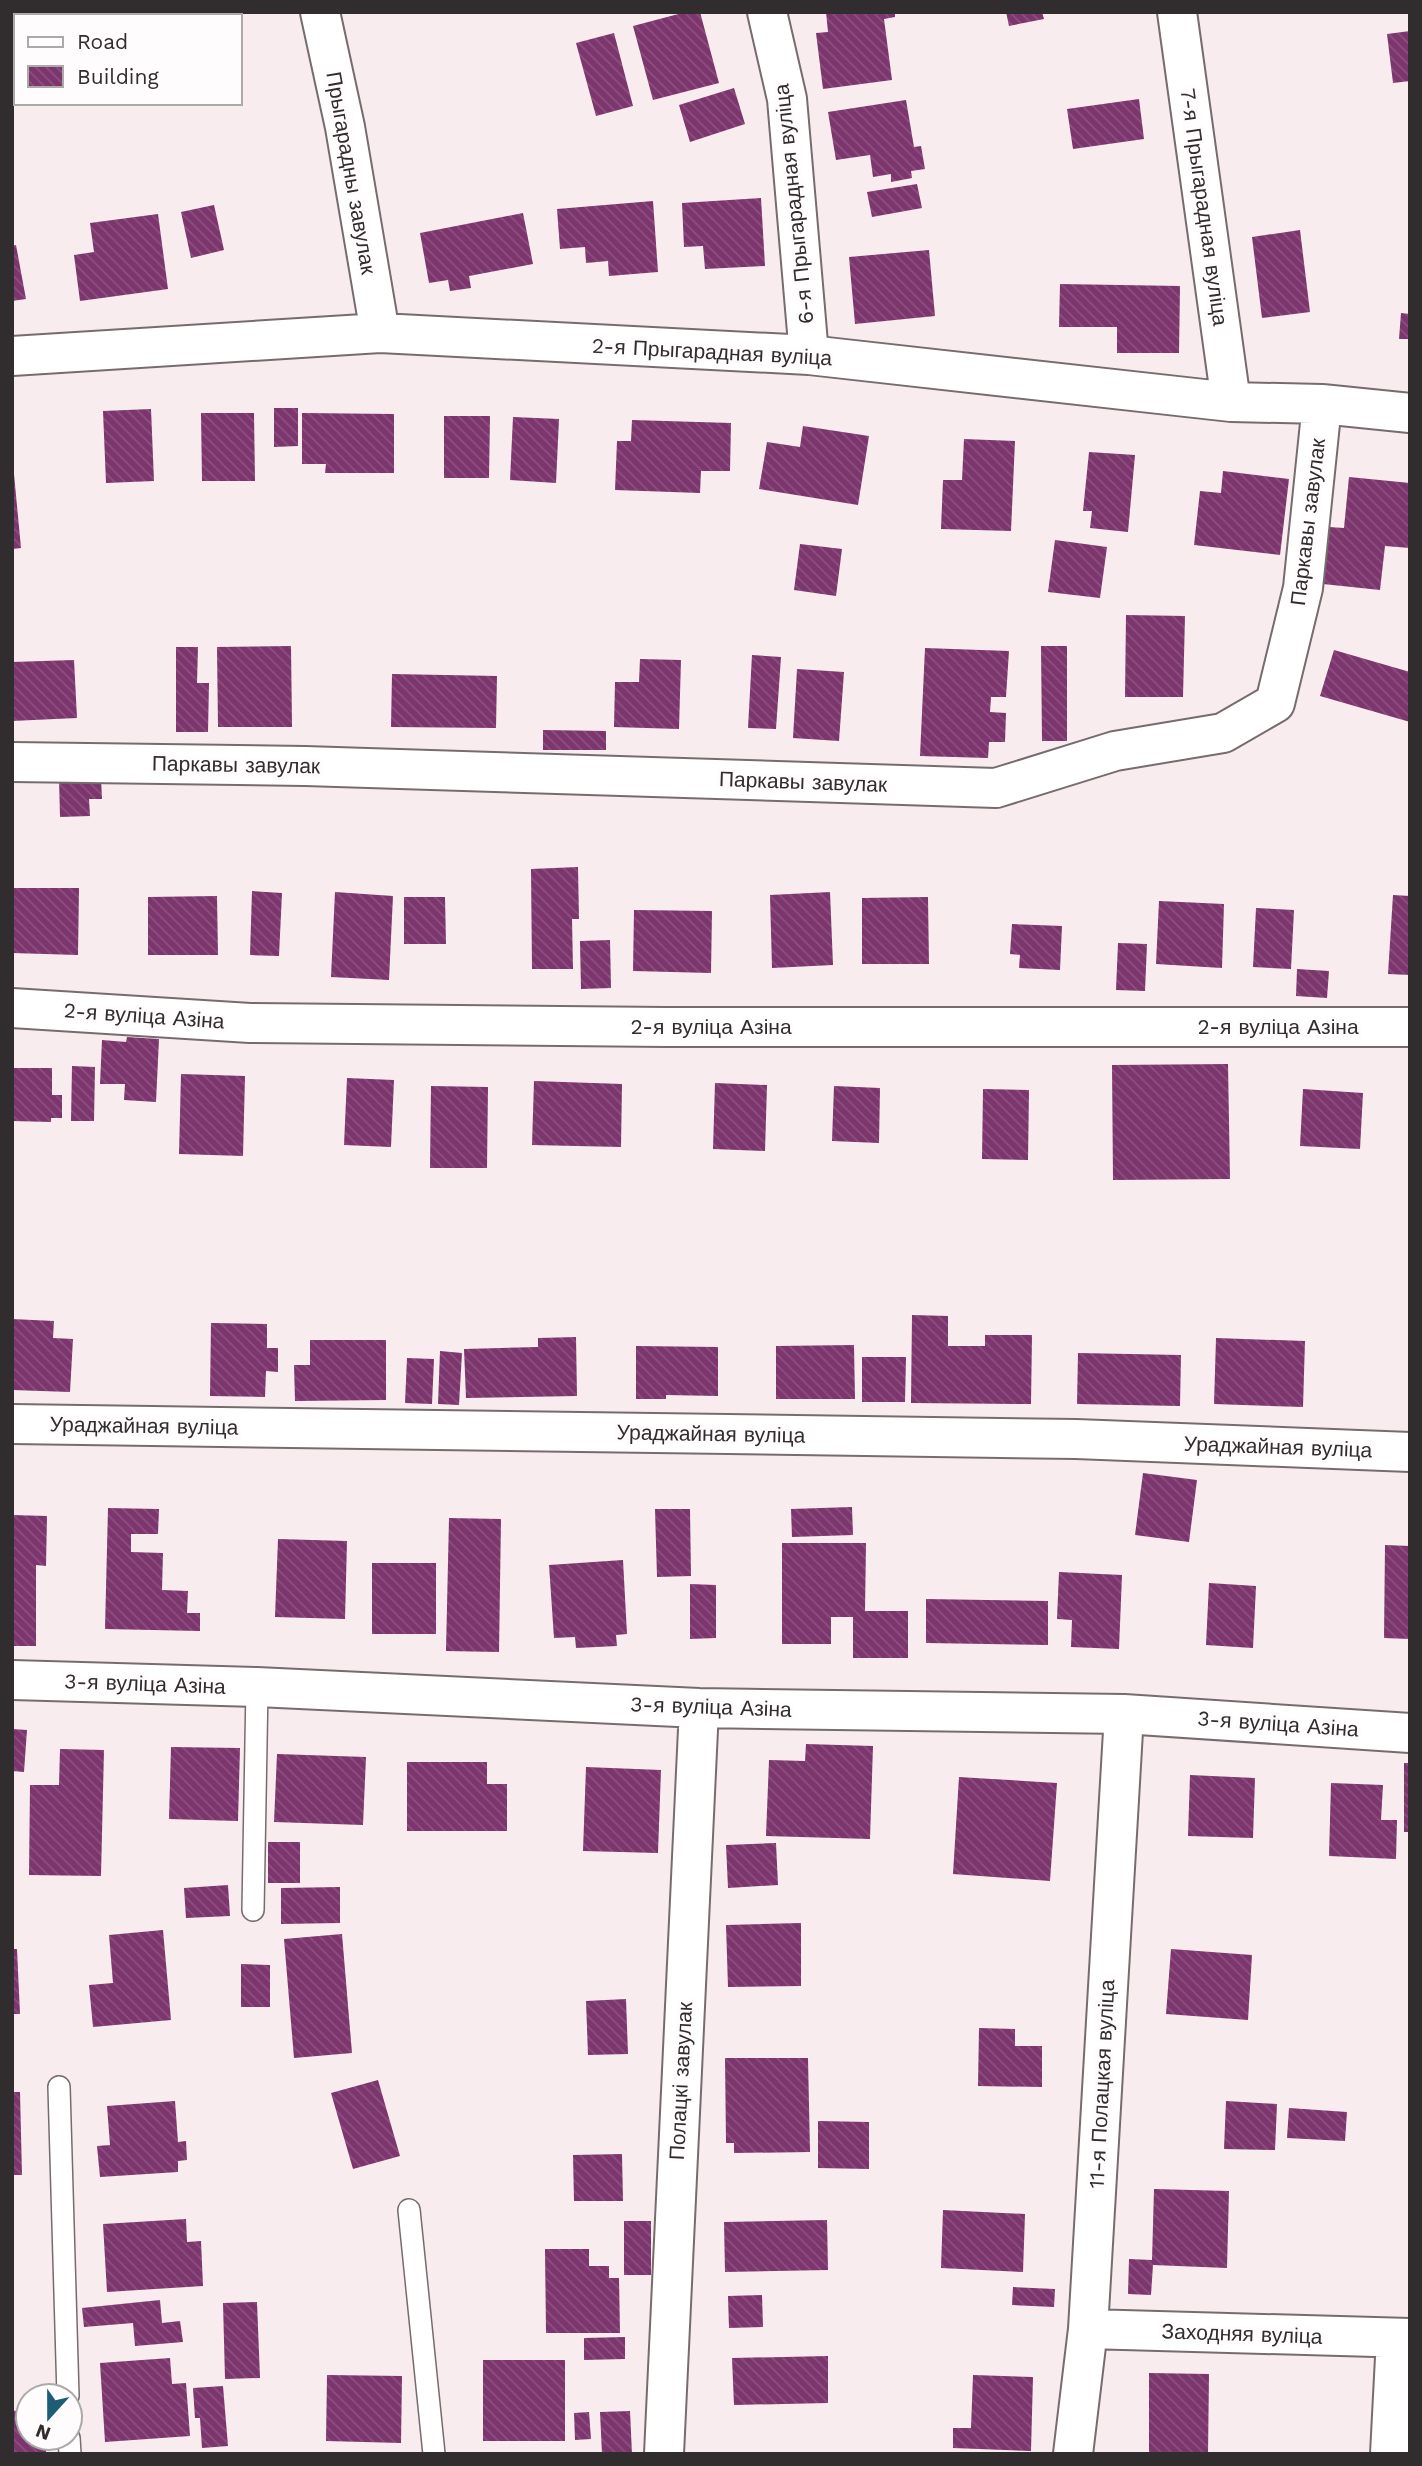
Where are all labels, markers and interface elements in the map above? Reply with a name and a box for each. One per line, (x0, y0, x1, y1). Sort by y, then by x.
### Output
legend (14, 14, 242, 105)
text: Road (77, 29, 128, 54)
text: Building (77, 64, 159, 89)
street label: Прыгарадны завулак (321, 70, 382, 277)
street label: 6-я Прыгарадная вуліца (768, 82, 819, 325)
street label: 7-я Прыгарадная вуліца (1175, 87, 1234, 328)
street label: 2-я Прыгарадная вуліца (591, 333, 833, 370)
street label: Паркавы завулак (1285, 436, 1330, 607)
street label: Паркавы завулак (152, 751, 321, 778)
street label: Паркавы завулак (718, 766, 888, 797)
street label: 2-я вуліца Азіна (63, 997, 226, 1034)
street label: 2-я вуліца Азіна (630, 1014, 792, 1039)
street label: 2-я вуліца Азіна (1197, 1014, 1359, 1039)
street label: Ураджайная вуліца (49, 1411, 239, 1440)
street label: Ураджайная вуліца (616, 1419, 806, 1448)
street label: Ураджайная вуліца (1183, 1431, 1373, 1462)
street label: 3-я вуліца Азіна (64, 1668, 227, 1699)
street label: 3-я вуліца Азіна (630, 1691, 793, 1722)
street label: 3-я вуліца Азіна (1197, 1705, 1360, 1742)
street label: 11-я Полацкая вуліца (1084, 1979, 1119, 2189)
street label: Полацкі завулак (664, 2000, 697, 2161)
street label: Заходняя вуліца (1161, 2318, 1323, 2349)
north arrow (14, 2382, 84, 2452)
text: N (32, 2419, 54, 2446)

